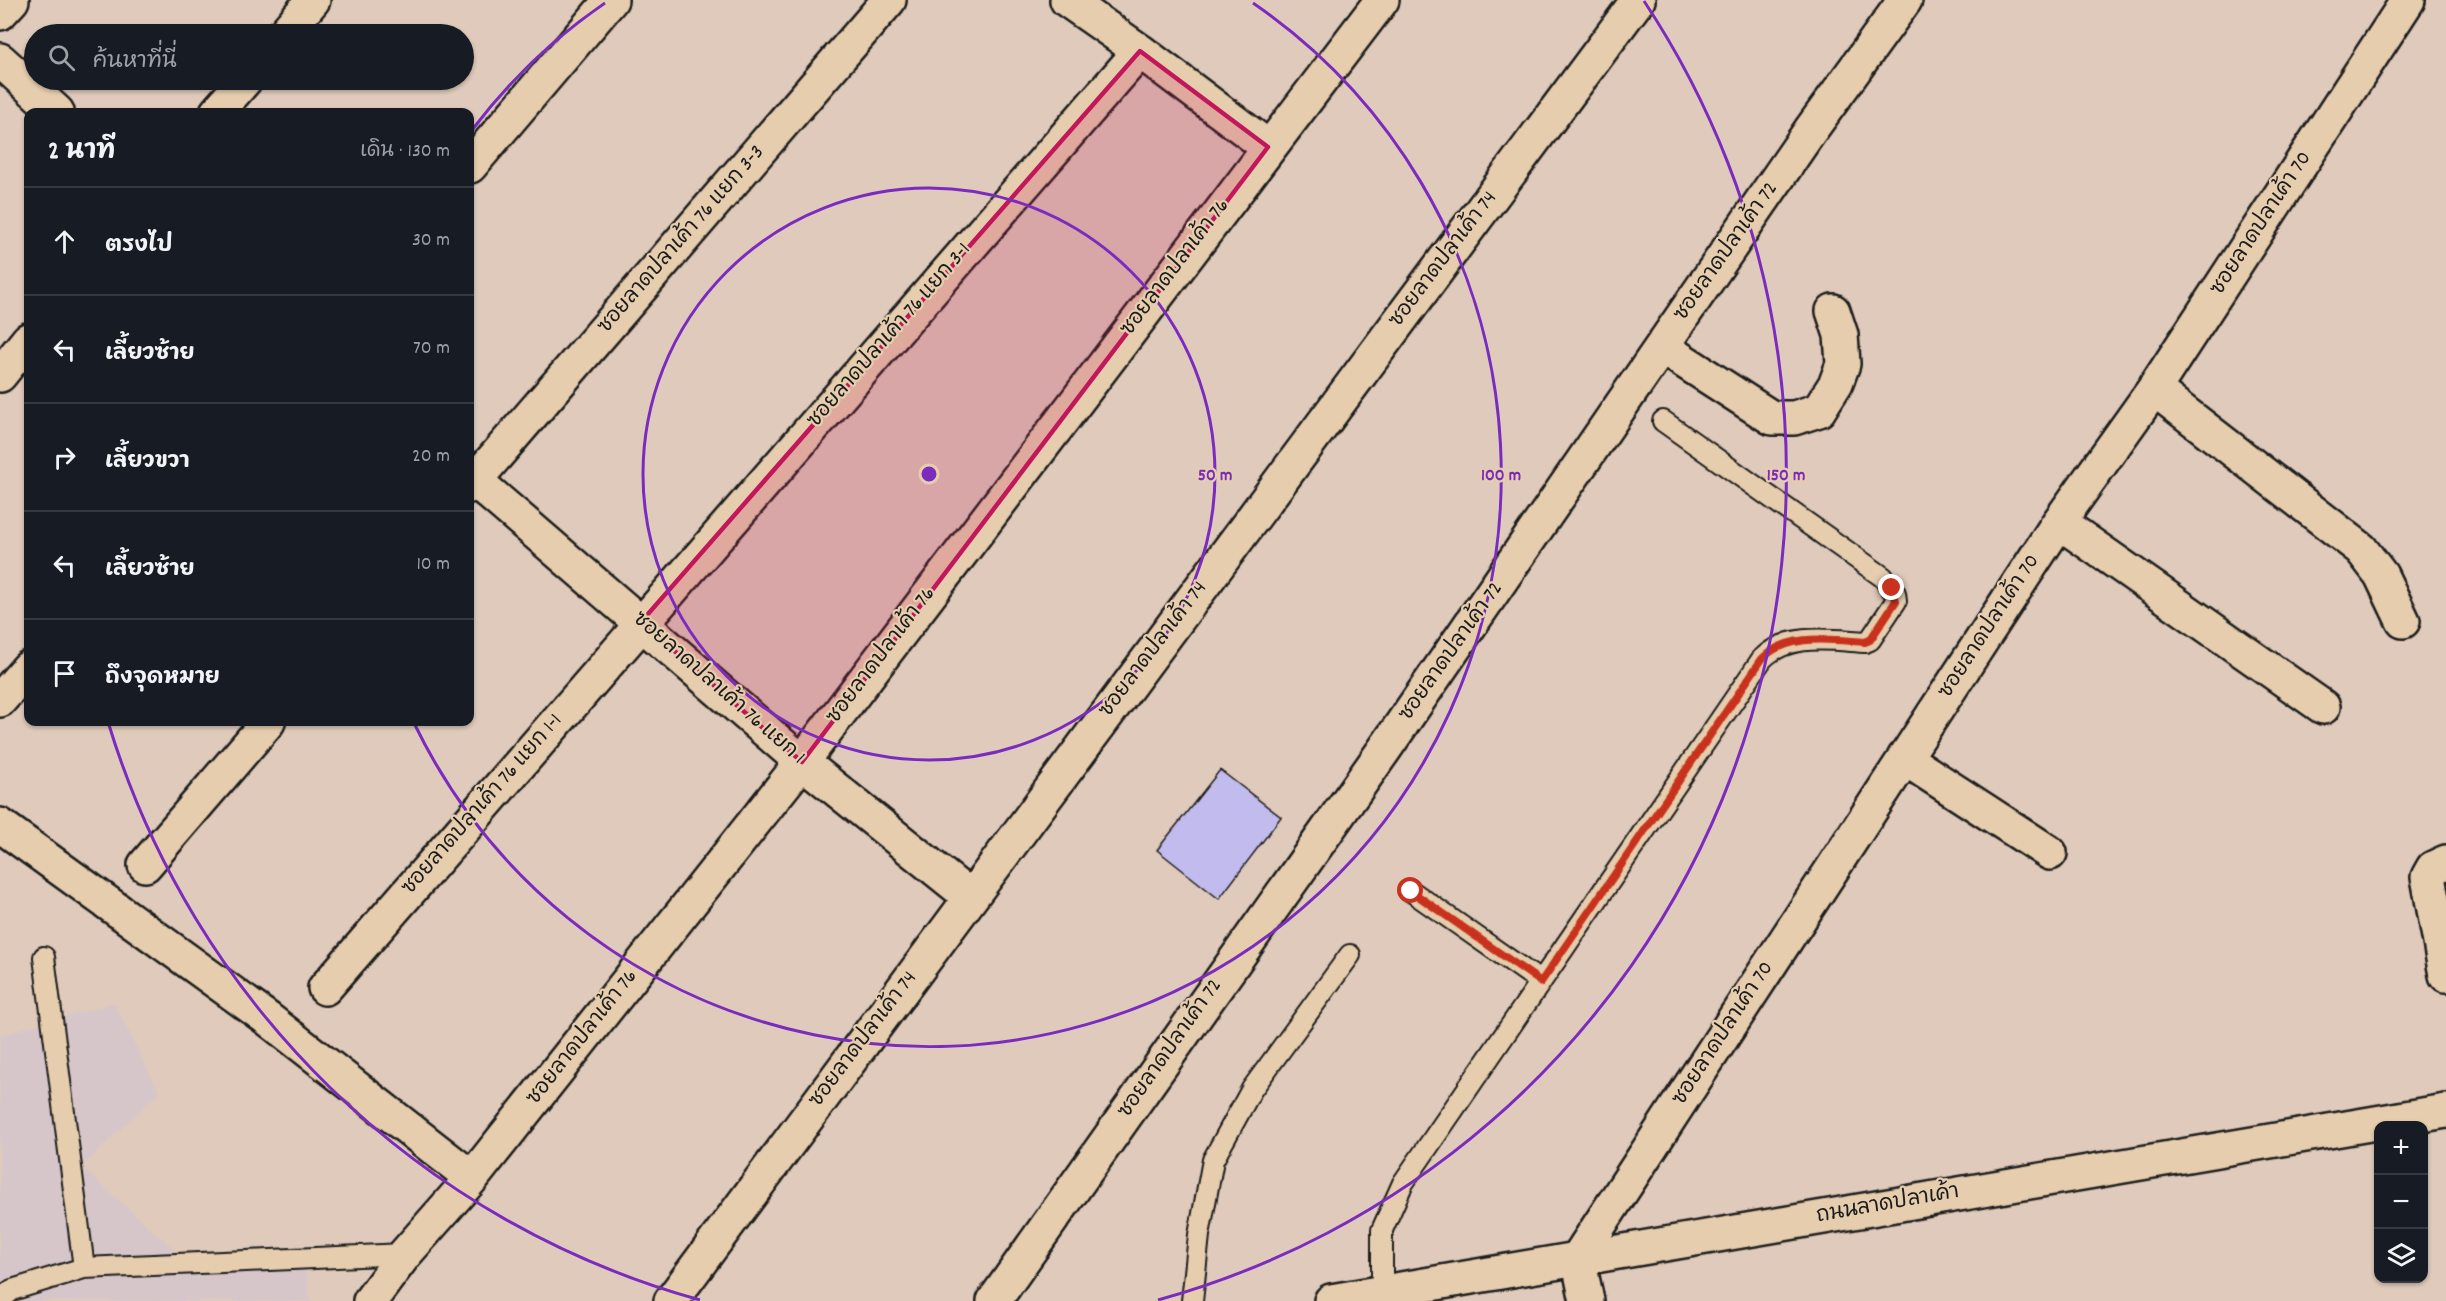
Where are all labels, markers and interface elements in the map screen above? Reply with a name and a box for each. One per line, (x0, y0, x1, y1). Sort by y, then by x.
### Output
search box (24, 24, 474, 90)
icon: search (45, 41, 78, 74)
text: ค้นหาที่นี่ (93, 47, 177, 78)
text: 2 นาที (48, 134, 115, 171)
text: เดิน · 130 m (360, 138, 450, 166)
street label: ซอยลาดปลาเค้า 76 แยก 3-3 (591, 138, 772, 341)
street label: ซอยลาดปลาเค้า 70 (2203, 146, 2320, 302)
street label: ซอยลาดปลาเค้า 72 (1667, 176, 1786, 328)
street label: ซอยลาดปลาเค้า 74 (1382, 185, 1505, 334)
street label: ซอยลาดปลาเค้า 76 (1114, 192, 1238, 343)
icon: ahead (48, 225, 81, 258)
text: 30 m (412, 227, 450, 255)
text: ตรงไป (105, 231, 173, 262)
street label: ซอยลาดปลาเค้า 76 แยก 3-1 (800, 236, 979, 435)
icon: left (48, 333, 81, 366)
text: 70 m (413, 335, 450, 363)
text: เลี้ยวซ้าย (105, 339, 195, 370)
icon: right (48, 441, 81, 474)
text: 20 m (412, 443, 450, 471)
text: เลี้ยวขวา (105, 447, 189, 478)
centre of rings (919, 464, 939, 484)
text: 50 m (1198, 464, 1232, 489)
text: 100 m (1481, 464, 1521, 489)
text: 150 m (1767, 464, 1805, 489)
icon: left (48, 549, 81, 582)
street label: ซอยลาดปลาเค้า 70 (1931, 549, 2048, 705)
text: 10 m (416, 551, 450, 579)
text: เลี้ยวซ้าย (105, 555, 195, 586)
route end (1878, 574, 1904, 600)
street label: ซอยลาดปลาเค้า 74 (1092, 575, 1215, 724)
street label: ซอยลาดปลาเค้า 72 (1392, 576, 1511, 728)
street label: ซอยลาดปลาเค้า 76 (820, 580, 944, 731)
street label: ซอยลาดปลาเค้า 76 แยก 1 (625, 605, 812, 772)
icon: arrive (48, 657, 81, 690)
text: ถึงจุดหมาย (105, 663, 220, 694)
street label: ซอยลาดปลาเค้า 76 แยก 1-1 (395, 707, 570, 902)
route start (1397, 877, 1423, 903)
street label: ซอยลาดปลาเค้า 70 (1665, 956, 1782, 1112)
street label: ซอยลาดปลาเค้า 76 (520, 963, 646, 1112)
street label: ซอยลาดปลาเค้า 74 (802, 965, 925, 1114)
street label: ซอยลาดปลาเค้า 72 (1111, 973, 1230, 1125)
map controls (2374, 1121, 2428, 1283)
button: + (2374, 1121, 2428, 1175)
button: − (2374, 1175, 2428, 1229)
street label: ถนนลาดปลาเค้า (1814, 1177, 1962, 1232)
button: layers (2374, 1229, 2428, 1283)

